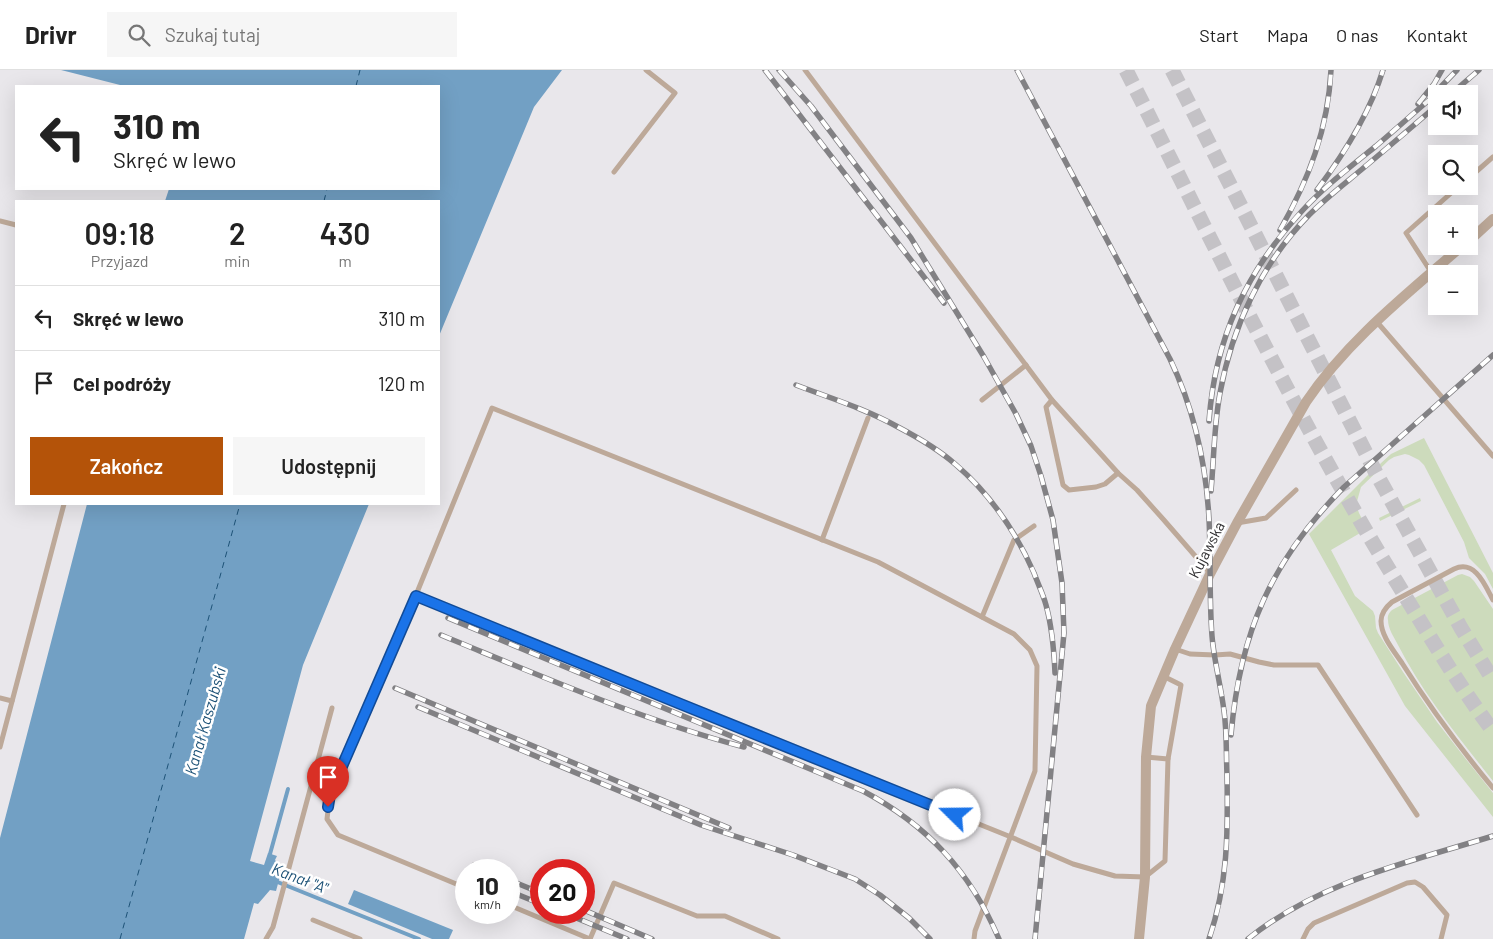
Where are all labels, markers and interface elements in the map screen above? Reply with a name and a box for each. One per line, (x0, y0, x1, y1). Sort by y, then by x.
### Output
search box (107, 12, 457, 57)
text: Drivr (25, 20, 77, 49)
icon: search (125, 21, 153, 49)
text: Szukaj tutaj (165, 23, 260, 46)
text: Start (1199, 24, 1239, 46)
text: Mapa (1267, 24, 1308, 46)
text: O nas (1336, 24, 1378, 46)
text: Kontakt (1406, 24, 1468, 46)
map controls (1428, 85, 1478, 315)
button: sound (1428, 85, 1478, 135)
text: 310 m (113, 104, 200, 146)
icon: left (30, 105, 95, 170)
button: search (1428, 145, 1478, 195)
text: Skręć w lewo (113, 146, 237, 172)
button: + (1428, 205, 1478, 255)
text: 09:18 (85, 215, 155, 251)
text: 2 (229, 215, 246, 251)
text: 430 (320, 215, 370, 251)
text: Przyjazd (91, 251, 149, 270)
text: min (224, 251, 250, 270)
text: m (339, 251, 352, 270)
button: − (1428, 265, 1478, 315)
icon: left (30, 304, 58, 332)
text: Skręć w lewo (73, 307, 184, 330)
text: 310 m (378, 307, 425, 330)
icon: arrive (30, 369, 58, 397)
text: Cel podróży (73, 372, 171, 395)
text: 120 m (378, 372, 425, 395)
button: Zakończ (30, 437, 223, 495)
button: Udostępnij (233, 437, 425, 495)
street label: Kujawska (1184, 518, 1228, 581)
water label: Kanał Kaszubski (180, 665, 229, 777)
pin (307, 756, 349, 807)
icon: arrive (314, 763, 342, 791)
position arrow (928, 788, 980, 840)
water label: Kanał "A" (269, 858, 332, 897)
speed limit sign: 20 (530, 859, 595, 924)
text: 10 (476, 870, 499, 900)
text: km/h (474, 897, 501, 911)

